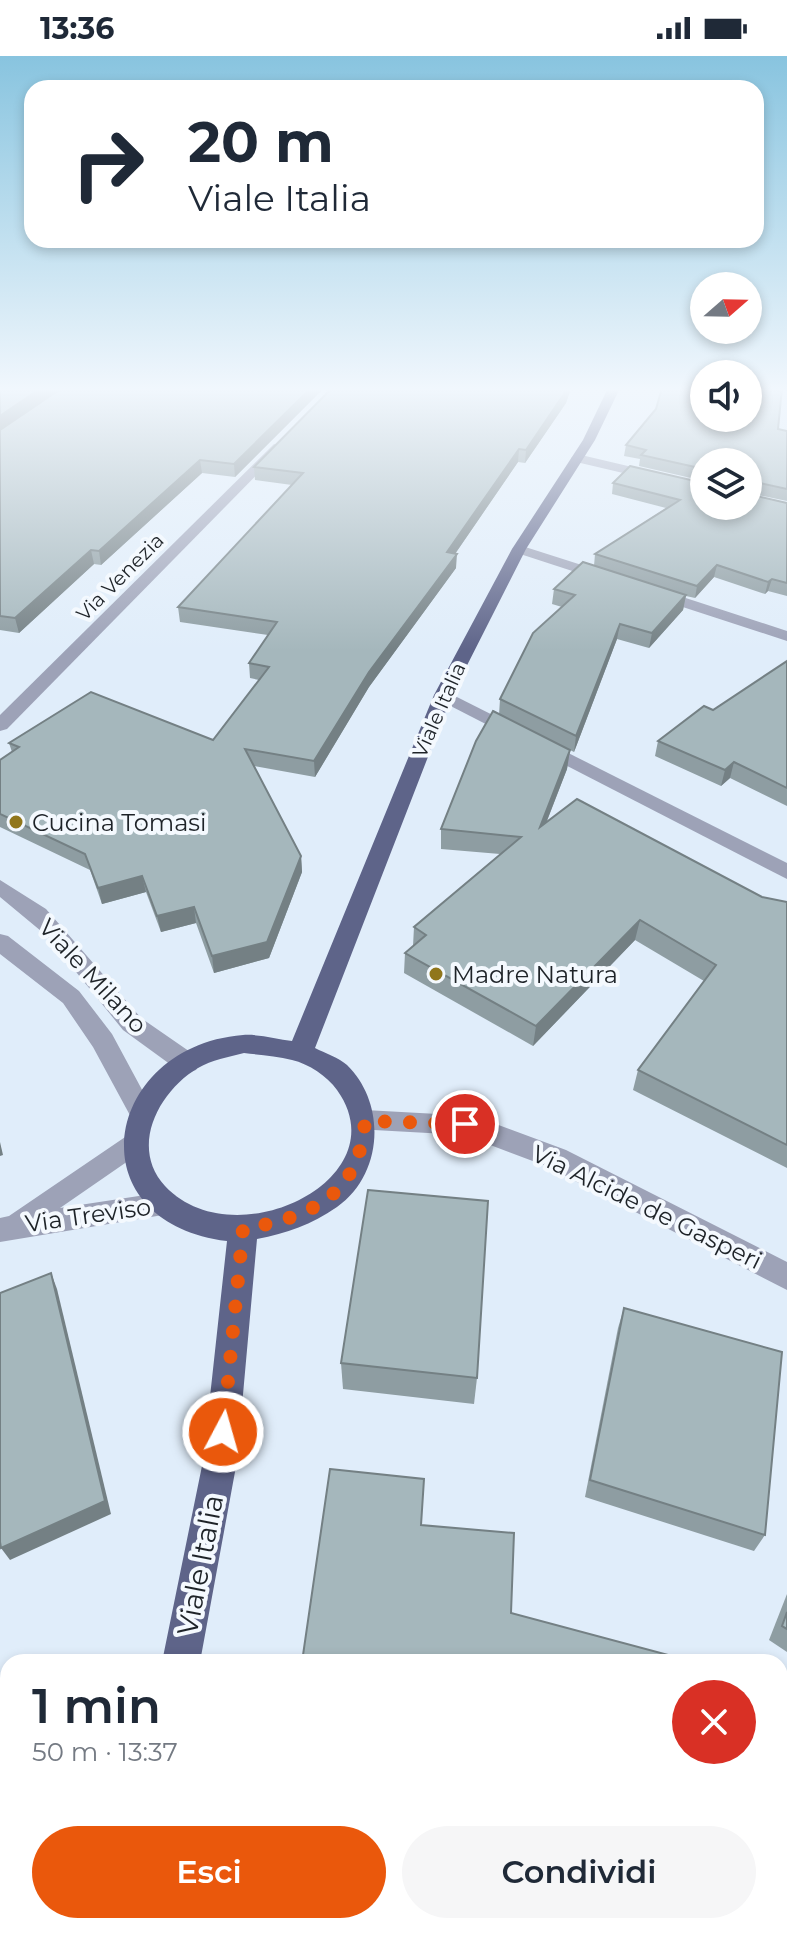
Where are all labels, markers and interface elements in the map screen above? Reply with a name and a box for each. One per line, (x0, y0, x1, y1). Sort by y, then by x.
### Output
text: 13:36 (40, 10, 114, 47)
text: 20 m (188, 108, 334, 176)
icon: right (56, 112, 160, 216)
text: Viale Italia (188, 176, 371, 220)
north arrow (690, 272, 762, 344)
map controls (690, 272, 762, 520)
button: sound (690, 360, 762, 432)
button: layers (690, 448, 762, 520)
street label: Via Venezia (71, 528, 169, 626)
street label: Viale Italia (407, 659, 471, 761)
place label: Cucina Tomasi (32, 808, 206, 837)
marker: Cucina Tomasi (7, 813, 25, 831)
street label: Viale Milano (33, 913, 153, 1039)
place label: Madre Natura (452, 960, 618, 989)
marker: Madre Natura (427, 965, 445, 983)
pin (431, 1090, 499, 1158)
icon: arrive (443, 1102, 487, 1146)
street label: Via Alcide de Gasperi (527, 1139, 767, 1275)
street label: Via Treviso (23, 1192, 153, 1238)
position arrow (181, 1390, 265, 1474)
street label: Viale Italia (170, 1492, 230, 1638)
text: 1 min (32, 1677, 161, 1735)
button: close (672, 1680, 756, 1764)
text: 50 m · 13:37 (32, 1736, 178, 1768)
button: Esci (32, 1826, 386, 1918)
button: Condividi (402, 1826, 756, 1918)

